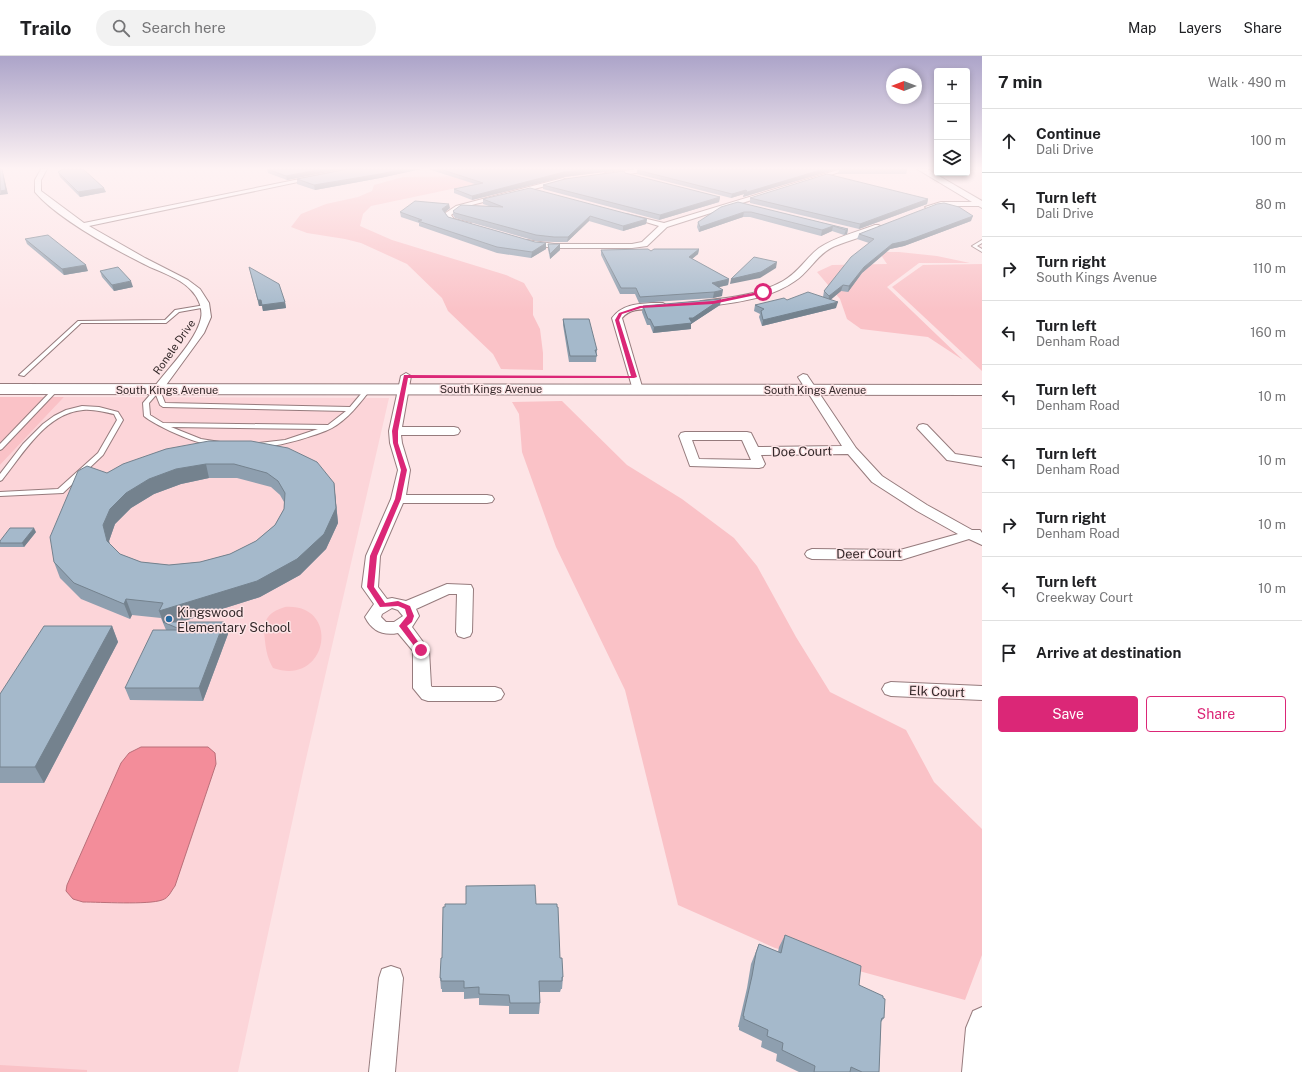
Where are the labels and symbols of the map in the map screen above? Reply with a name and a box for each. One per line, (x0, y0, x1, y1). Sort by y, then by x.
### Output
north arrow (886, 68, 922, 104)
route start (754, 283, 772, 301)
street label: Ronele Drive (151, 317, 197, 377)
street label: South Kings Avenue (440, 383, 542, 395)
street label: South Kings Avenue (116, 384, 218, 396)
street label: South Kings Avenue (764, 384, 866, 396)
street label: Doe Court (772, 443, 832, 460)
street label: Deer Court (836, 545, 902, 562)
place label: Kingswood Elementary School (177, 605, 291, 635)
marker: Kingswood Elementary School (164, 614, 174, 624)
route end (412, 641, 430, 659)
street label: Elk Court (909, 683, 965, 700)

